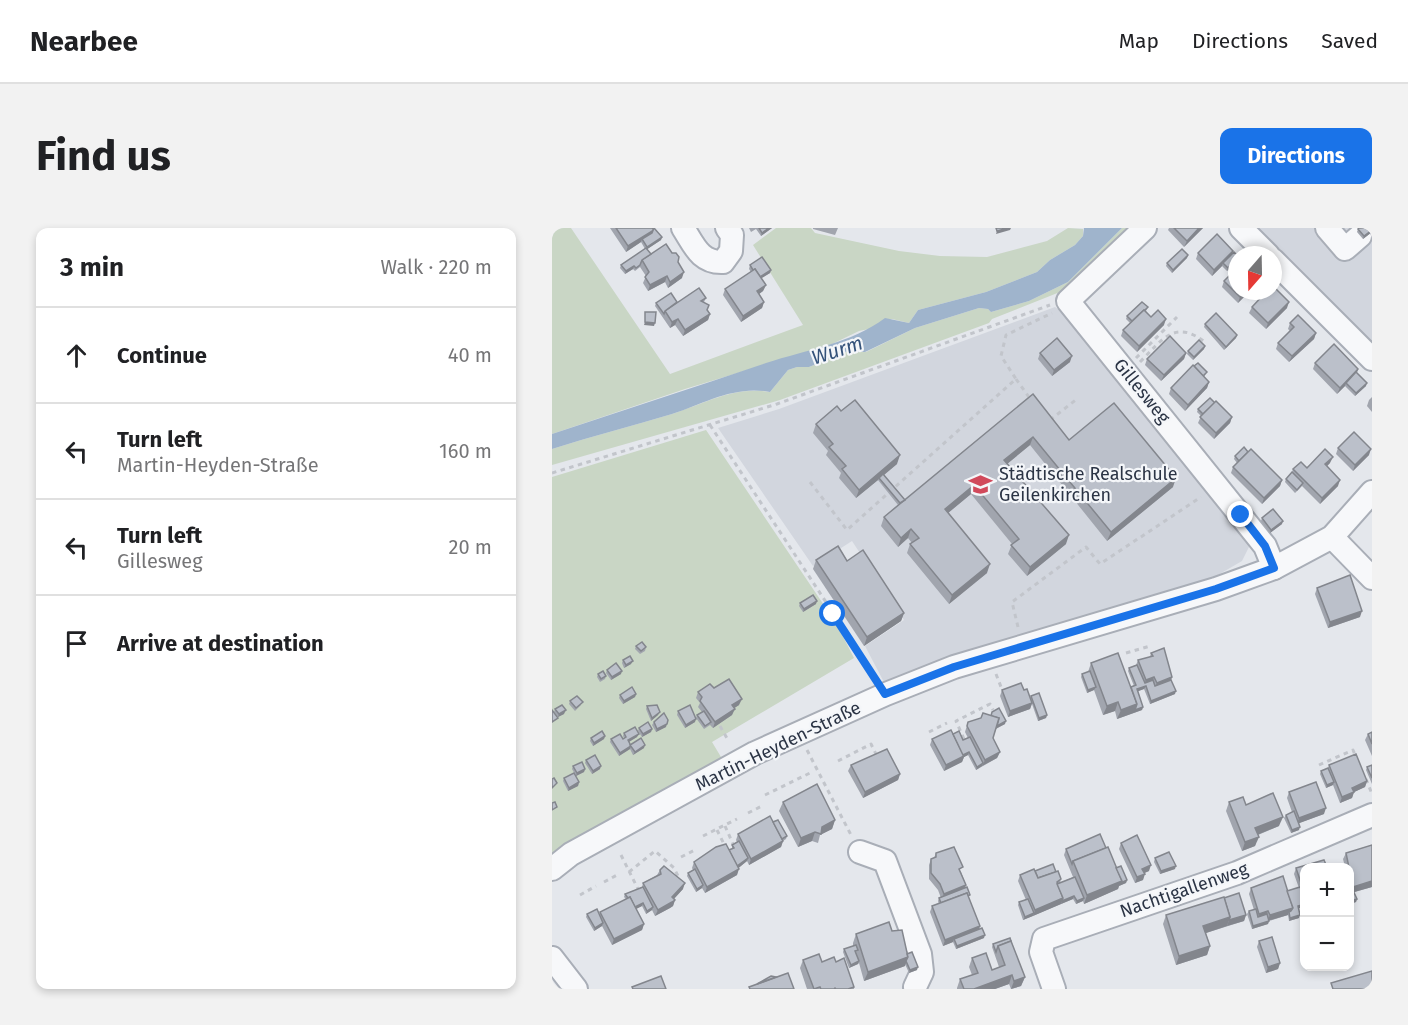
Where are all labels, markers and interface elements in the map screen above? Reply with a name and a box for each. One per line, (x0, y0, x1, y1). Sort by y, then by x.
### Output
text: Nearbee (30, 25, 138, 58)
text: Map (1119, 28, 1159, 54)
text: Directions (1192, 28, 1288, 54)
text: Saved (1321, 28, 1378, 54)
button: Directions (1220, 128, 1372, 184)
text: Find us (36, 131, 171, 181)
north arrow (1228, 246, 1282, 300)
text: 3 min (60, 252, 124, 283)
text: Walk · 220 m (381, 255, 492, 279)
water label: Wurm (808, 331, 866, 369)
icon: ahead (60, 339, 93, 372)
text: Continue (117, 342, 207, 369)
text: 40 m (448, 343, 492, 367)
street label: Gillesweg (1109, 354, 1175, 428)
text: Turn left (117, 426, 202, 453)
icon: left (60, 435, 93, 468)
text: 160 m (439, 439, 492, 463)
text: Martin-Heyden-Straße (117, 453, 319, 477)
place label: Städtische Realschule Geilenkirchen (999, 463, 1178, 506)
school or university icon: Städtische Realschule Geilenkirchen (968, 471, 994, 497)
route end (1227, 501, 1253, 527)
text: Turn left (117, 522, 202, 549)
icon: left (60, 531, 93, 564)
text: 20 m (449, 535, 492, 559)
text: Gillesweg (117, 549, 203, 573)
route start (819, 600, 845, 626)
icon: arrive (60, 627, 93, 660)
text: Arrive at destination (117, 630, 324, 657)
street label: Martin-Heyden-Straße (692, 696, 864, 796)
street label: Nachtigallenweg (1117, 858, 1252, 922)
map controls (1300, 863, 1354, 971)
button: + (1300, 863, 1354, 917)
button: − (1300, 917, 1354, 971)

